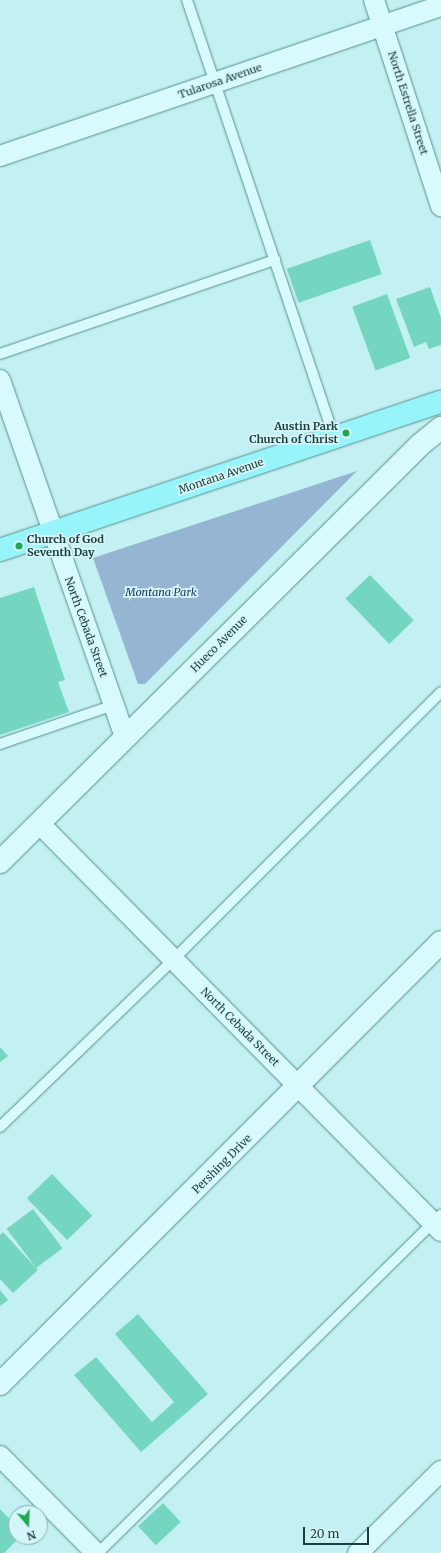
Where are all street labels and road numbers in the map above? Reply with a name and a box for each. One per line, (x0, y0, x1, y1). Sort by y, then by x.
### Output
street label: North Estrella Street (385, 50, 431, 156)
street label: Tularosa Avenue (176, 61, 264, 101)
street label: Montana Avenue (177, 455, 265, 497)
street label: North Cebada Street (62, 575, 110, 679)
street label: Hueco Avenue (188, 613, 250, 675)
street label: North Cebada Street (198, 985, 282, 1069)
street label: Pershing Drive (190, 1132, 254, 1196)

